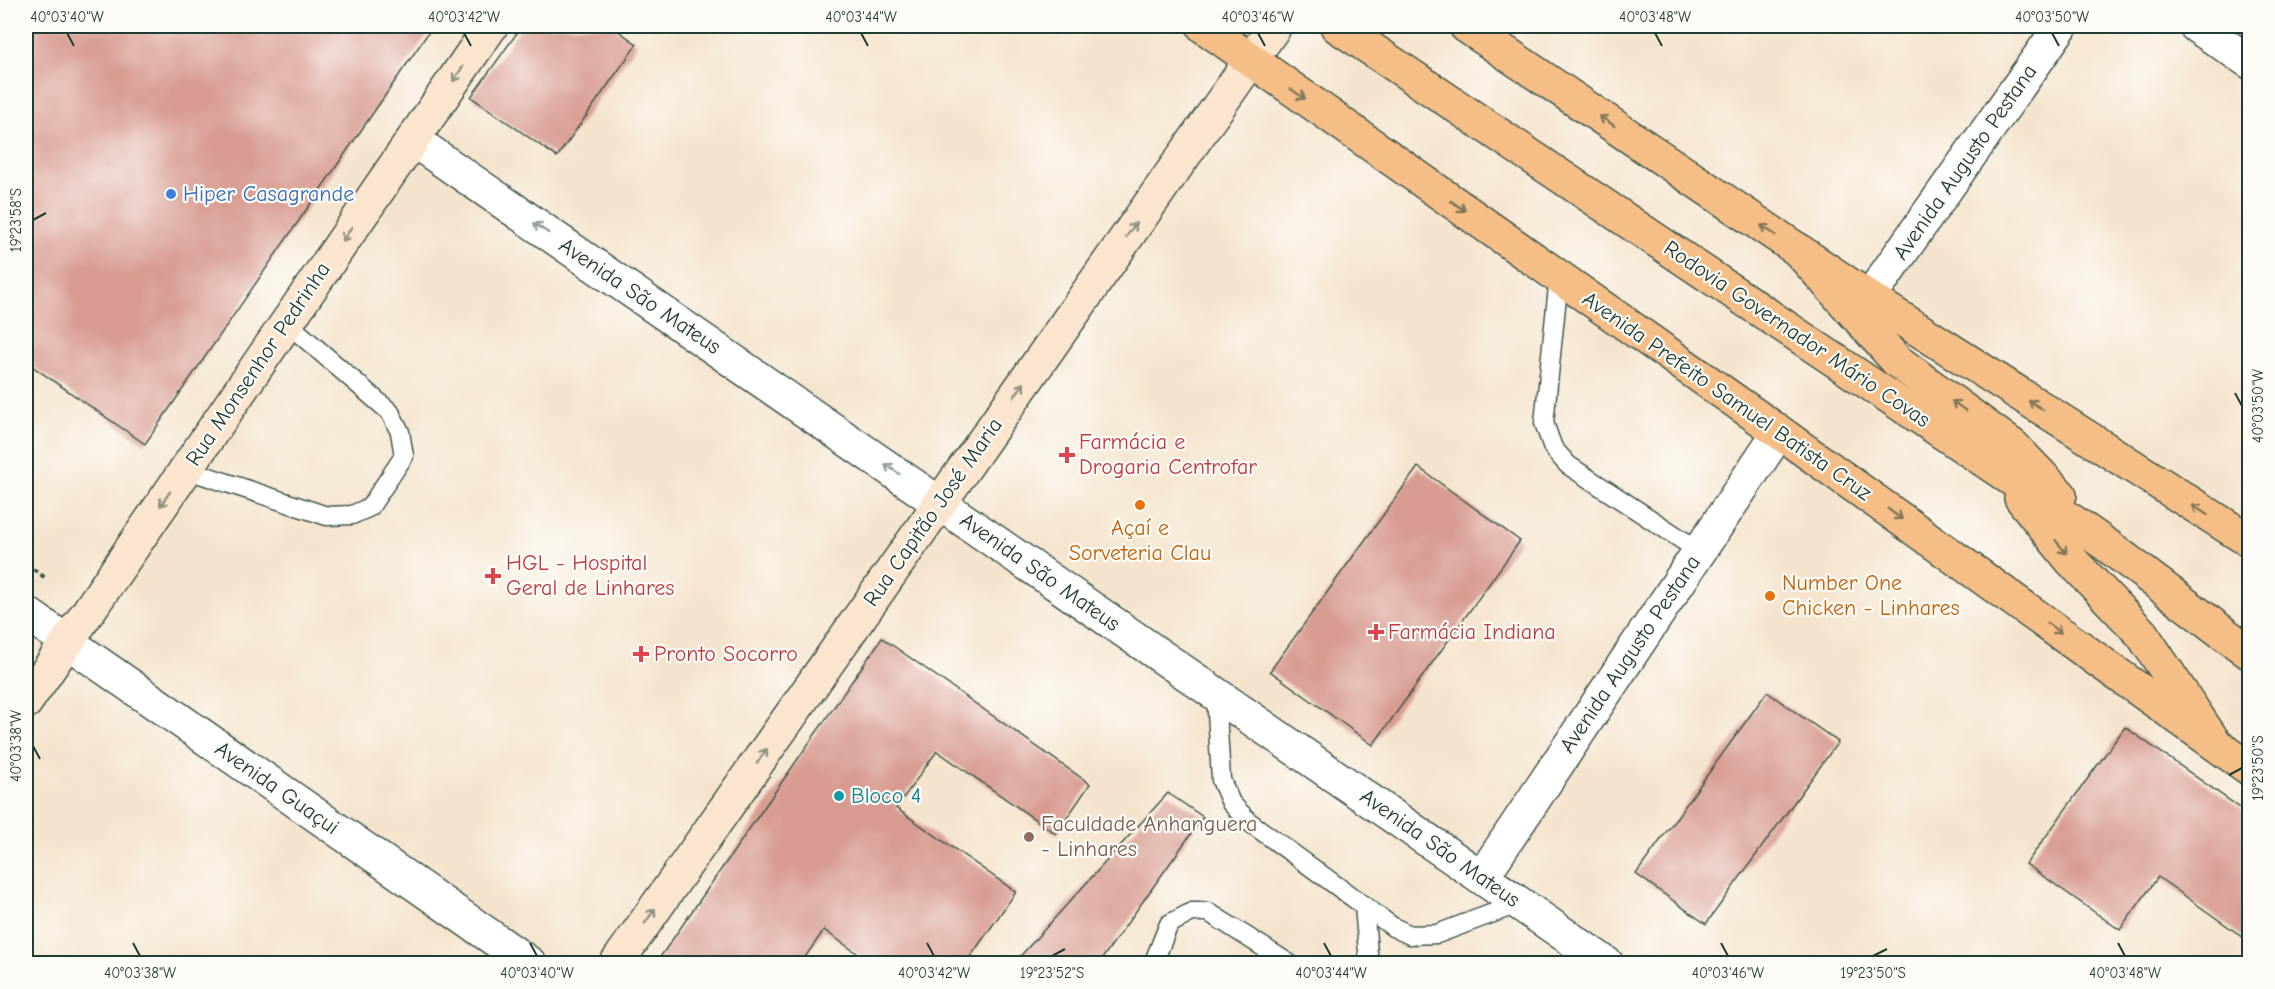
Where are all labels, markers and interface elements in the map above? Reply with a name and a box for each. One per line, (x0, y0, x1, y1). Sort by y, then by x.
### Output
text: 40°03'40"W (30, 8, 104, 26)
text: 40°03'42"W (428, 8, 500, 26)
text: 40°03'44"W (825, 8, 897, 26)
text: 40°03'46"W (1222, 8, 1294, 26)
text: 40°03'48"W (1619, 8, 1691, 26)
text: 40°03'50"W (2015, 8, 2089, 26)
street label: Avenida Augusto Pestana (1888, 59, 2042, 265)
one-way arrow (452, 65, 464, 81)
one-way arrow (1290, 87, 1306, 100)
one-way arrow (1598, 114, 1615, 127)
place label: Hiper Casagrande (183, 181, 354, 207)
marker: Hiper Casagrande (164, 187, 178, 201)
text: 19°23'58"S (7, 188, 25, 252)
one-way arrow (1449, 200, 1465, 212)
one-way arrow (533, 222, 549, 234)
one-way arrow (1125, 223, 1137, 239)
one-way arrow (1761, 224, 1777, 236)
one-way arrow (341, 225, 353, 242)
street label: Avenida São Mateus (554, 232, 726, 360)
street label: Rodovia Governador Mário Covas (1659, 235, 1935, 433)
street label: Rua Monsenhor Pedrinha (180, 257, 336, 471)
street label: Avenida Prefeito Samuel Batista Cruz (1577, 286, 1877, 506)
text: 40°03'50"W (2249, 369, 2267, 443)
one-way arrow (1013, 382, 1025, 399)
one-way arrow (2028, 398, 2045, 410)
one-way arrow (1951, 400, 1967, 413)
street label: Rua Capitão José Maria (858, 413, 1008, 611)
place label: Farmácia e Drogaria Centrofar (1079, 429, 1257, 480)
marker: Farmácia e Drogaria Centrofar (1060, 448, 1074, 462)
one-way arrow (884, 463, 900, 475)
one-way arrow (159, 490, 171, 506)
marker: Açaí e Sorveteria Clau (1133, 498, 1147, 512)
one-way arrow (2192, 503, 2209, 515)
street label: Avenida São Mateus (955, 507, 1125, 637)
one-way arrow (1887, 508, 1903, 521)
place label: Açaí e Sorveteria Clau (1069, 515, 1211, 566)
one-way arrow (2054, 539, 2067, 555)
place label: HGL - Hospital Geral de Linhares (506, 550, 674, 601)
street label: Avenida Augusto Pestana (1554, 550, 1706, 758)
marker: HGL - Hospital Geral de Linhares (484, 567, 502, 585)
place label: Number One Chicken - Linhares (1782, 570, 1960, 621)
marker: Number One Chicken - Linhares (1763, 589, 1777, 603)
place label: Farmácia Indiana (1388, 619, 1556, 645)
one-way arrow (2045, 622, 2061, 634)
marker: Farmácia Indiana (1369, 625, 1383, 639)
place label: Pronto Socorro (654, 641, 798, 667)
marker: Pronto Socorro (632, 645, 650, 663)
text: 40°03'38"W (7, 710, 25, 782)
text: 19°23'50"S (2249, 735, 2267, 801)
street label: Avenida Guaçui (210, 736, 344, 840)
one-way arrow (756, 748, 768, 765)
place label: Bloco 4 (851, 783, 921, 809)
street label: Avenida São Mateus (1355, 783, 1525, 913)
marker: Bloco 4 (832, 789, 846, 803)
place label: Faculdade Anhanguera - Linhares (1041, 811, 1257, 862)
marker: Faculdade Anhanguera - Linhares (1022, 830, 1036, 844)
one-way arrow (644, 908, 656, 924)
text: 40°03'38"W (104, 964, 176, 982)
text: 40°03'40"W (500, 964, 574, 982)
text: 40°03'42"W (898, 964, 970, 982)
text: 19°23'52"S (1020, 964, 1084, 982)
text: 40°03'44"W (1295, 964, 1367, 982)
text: 40°03'46"W (1692, 964, 1764, 982)
text: 19°23'50"S (1840, 964, 1906, 982)
text: 40°03'48"W (2089, 964, 2161, 982)

